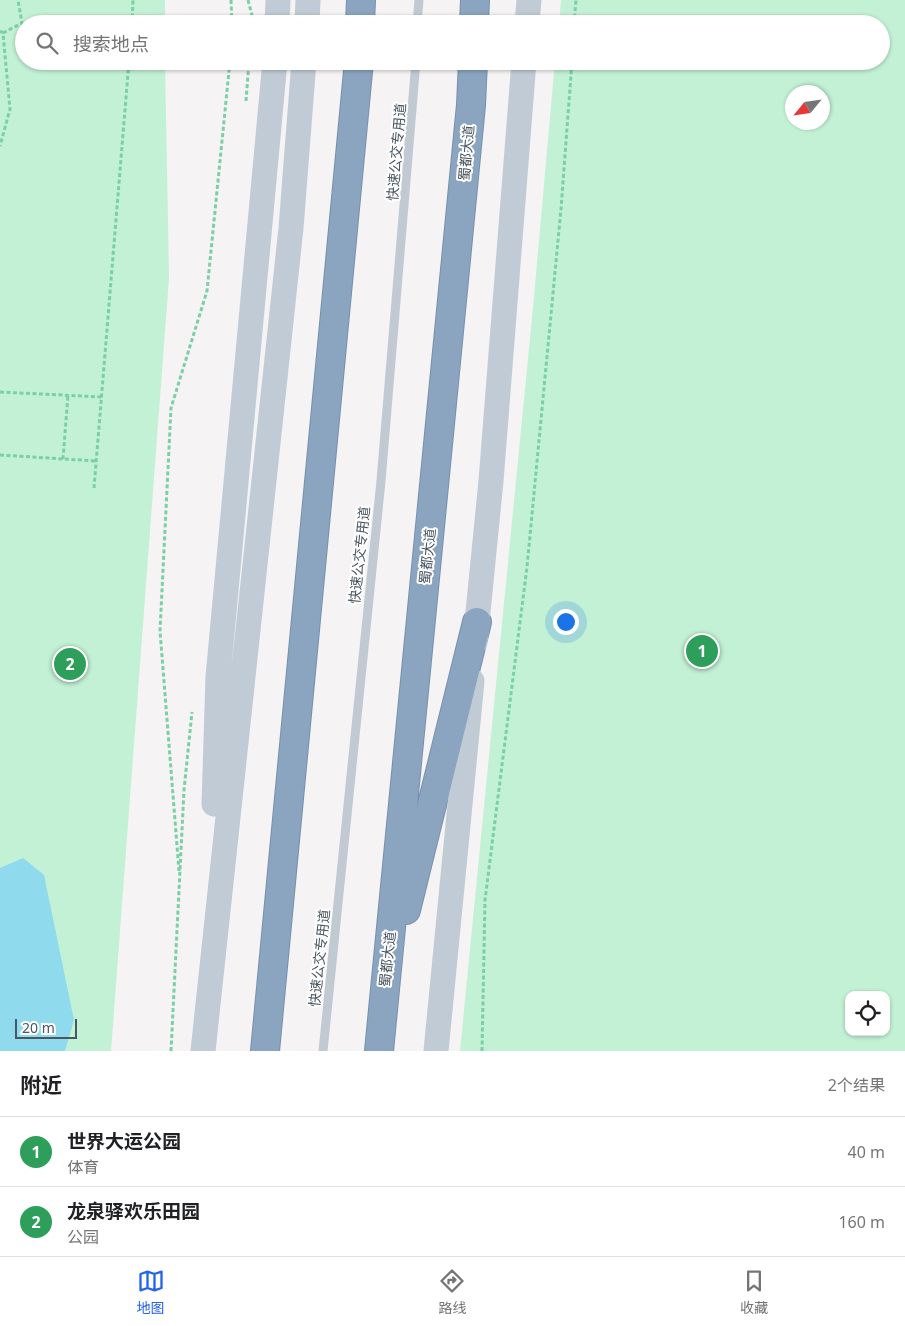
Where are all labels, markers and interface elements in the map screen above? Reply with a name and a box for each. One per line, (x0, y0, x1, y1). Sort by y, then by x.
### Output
search box (15, 15, 890, 70)
icon: search (33, 29, 61, 57)
text: 搜索地点 (73, 31, 149, 57)
north arrow (785, 85, 830, 130)
street label: 快速公交专用道 (382, 102, 410, 202)
street label: 蜀都大道 (454, 124, 478, 182)
street label: 快速公交专用道 (344, 505, 374, 605)
street label: 蜀都大道 (415, 527, 439, 585)
your location (553, 609, 579, 635)
pin: 1 (686, 632, 718, 670)
pin: 2 (54, 645, 86, 683)
street label: 快速公交专用道 (304, 908, 334, 1008)
street label: 蜀都大道 (375, 930, 399, 988)
map controls (845, 991, 890, 1036)
button: locate (845, 991, 890, 1036)
scale bar (15, 1016, 78, 1039)
text: 20 m (22, 1018, 55, 1037)
text: 附近 (20, 1071, 62, 1099)
text: 2个结果 (828, 1074, 885, 1096)
text: 世界大运公园 (67, 1128, 181, 1154)
text: 1 (31, 1141, 41, 1163)
text: 40 m (848, 1141, 885, 1163)
text: 体育 (67, 1156, 99, 1178)
text: 龙泉驿欢乐田园 (67, 1198, 200, 1224)
text: 2 (31, 1211, 41, 1233)
text: 160 m (838, 1211, 885, 1233)
text: 公园 (67, 1226, 99, 1248)
tab: 地图 (137, 1267, 165, 1317)
tab: 路线 (438, 1267, 466, 1317)
tab: 收藏 (740, 1267, 768, 1317)

